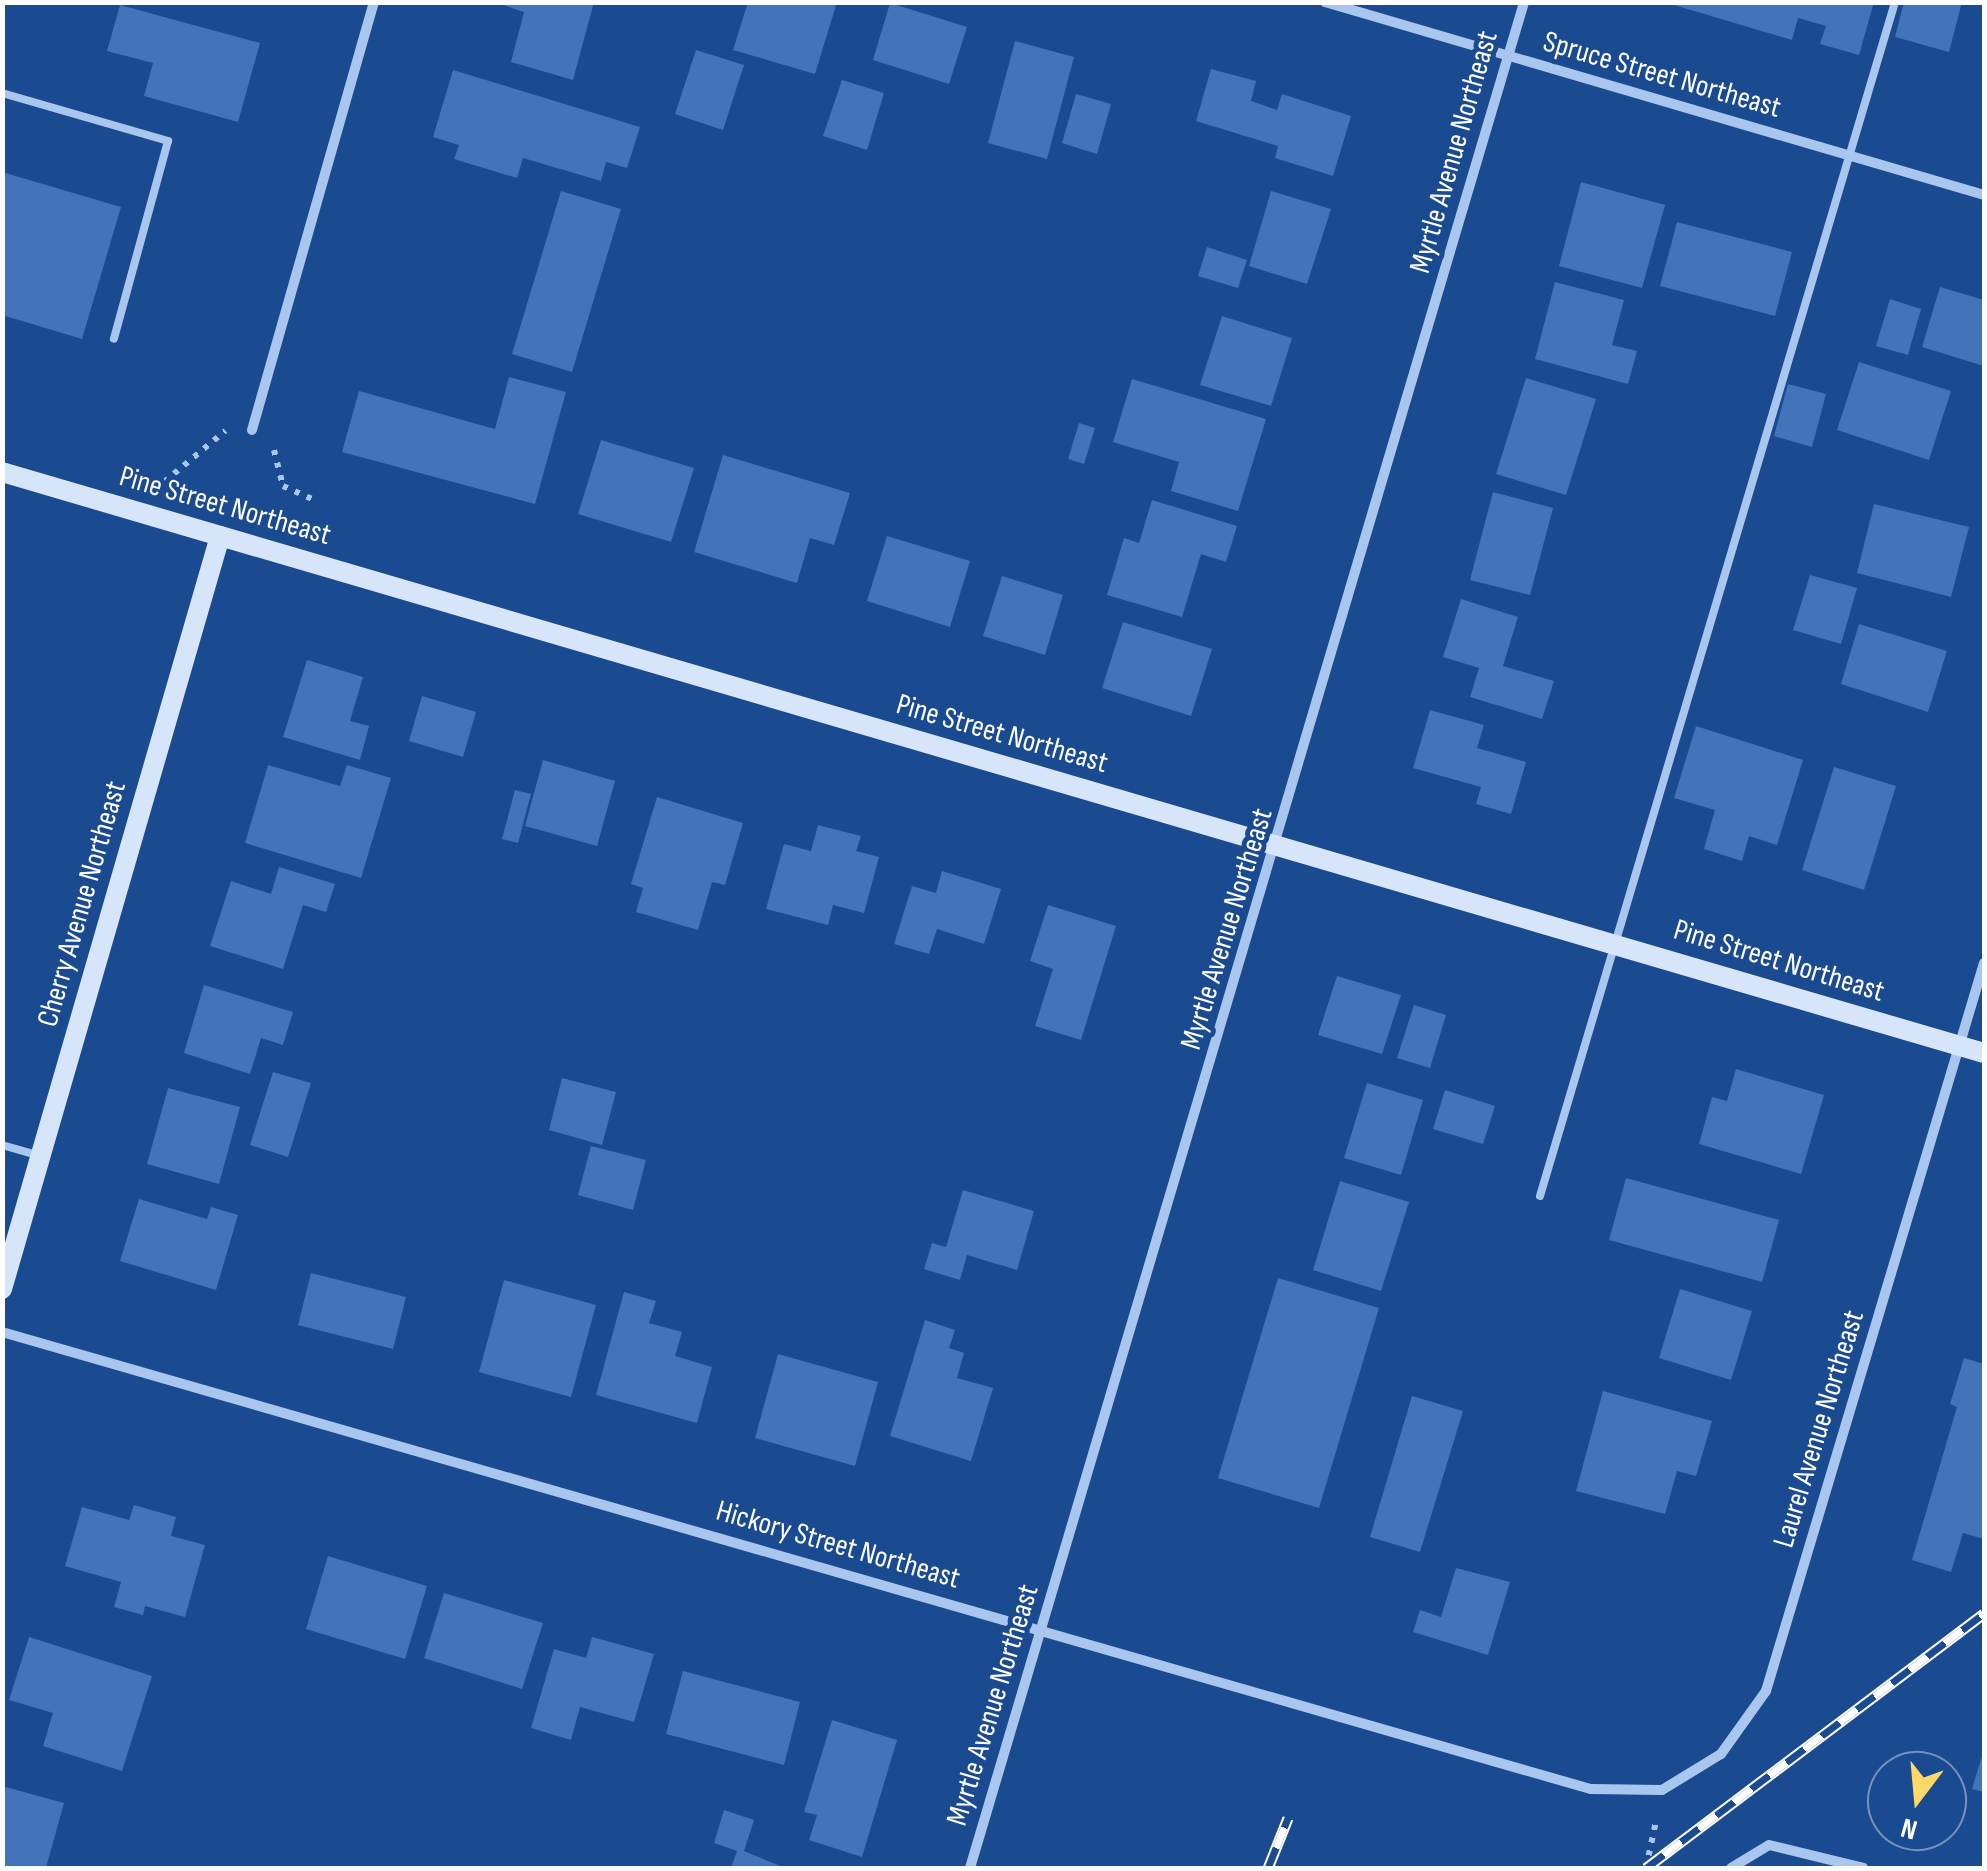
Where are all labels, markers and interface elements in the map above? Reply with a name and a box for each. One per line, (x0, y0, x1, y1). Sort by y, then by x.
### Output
street label: Spruce Street Northeast (1539, 24, 1785, 126)
street label: Myrtle Avenue Northeast (1402, 27, 1506, 277)
street label: Pine Street Northeast (115, 459, 335, 553)
street label: Pine Street Northeast (892, 687, 1112, 781)
street label: Cherry Avenue Northeast (30, 777, 134, 1031)
street label: Myrtle Avenue Northeast (1173, 804, 1281, 1054)
street label: Pine Street Northeast (1669, 912, 1889, 1010)
street label: Laurel Avenue Northeast (1766, 1306, 1872, 1552)
street label: Hickory Street Northeast (712, 1493, 964, 1597)
street label: Myrtle Avenue Northeast (939, 1580, 1047, 1830)
north arrow (1867, 1751, 1967, 1851)
text: N (1897, 1810, 1921, 1846)

